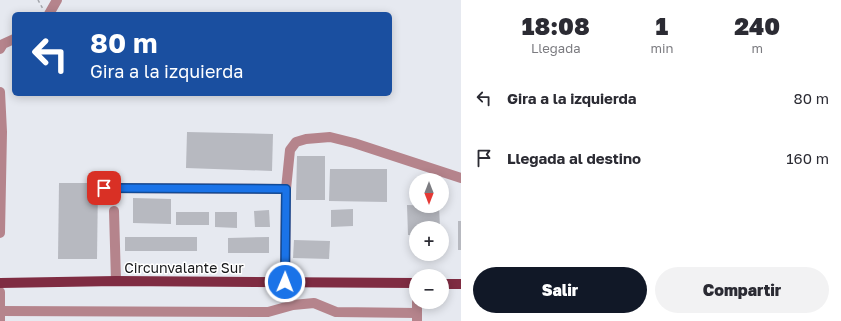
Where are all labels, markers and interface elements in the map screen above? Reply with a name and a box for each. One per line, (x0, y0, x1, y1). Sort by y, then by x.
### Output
text: 18:08 (522, 11, 590, 40)
text: 1 (656, 11, 668, 40)
text: 240 (734, 11, 780, 40)
text: 80 m (90, 26, 158, 59)
icon: left (24, 28, 76, 80)
text: Llegada (531, 40, 580, 56)
text: min (650, 40, 673, 56)
text: m (751, 40, 763, 56)
text: Gira a la izquierda (90, 60, 243, 82)
icon: left (473, 87, 495, 109)
text: Gira a la izquierda (507, 89, 637, 107)
text: 80 m (794, 89, 829, 107)
icon: arrive (473, 147, 495, 169)
text: Llegada al destino (507, 149, 641, 167)
text: 160 m (786, 149, 829, 167)
pin (87, 171, 121, 205)
north arrow (409, 173, 449, 213)
map controls (409, 173, 449, 309)
icon: arrive (93, 177, 115, 199)
button: + (409, 221, 449, 261)
street label: Circunvalante Sur (124, 259, 244, 276)
position arrow (264, 261, 306, 303)
button: Salir (473, 267, 647, 313)
button: Compartir (655, 267, 829, 313)
button: − (409, 269, 449, 309)

